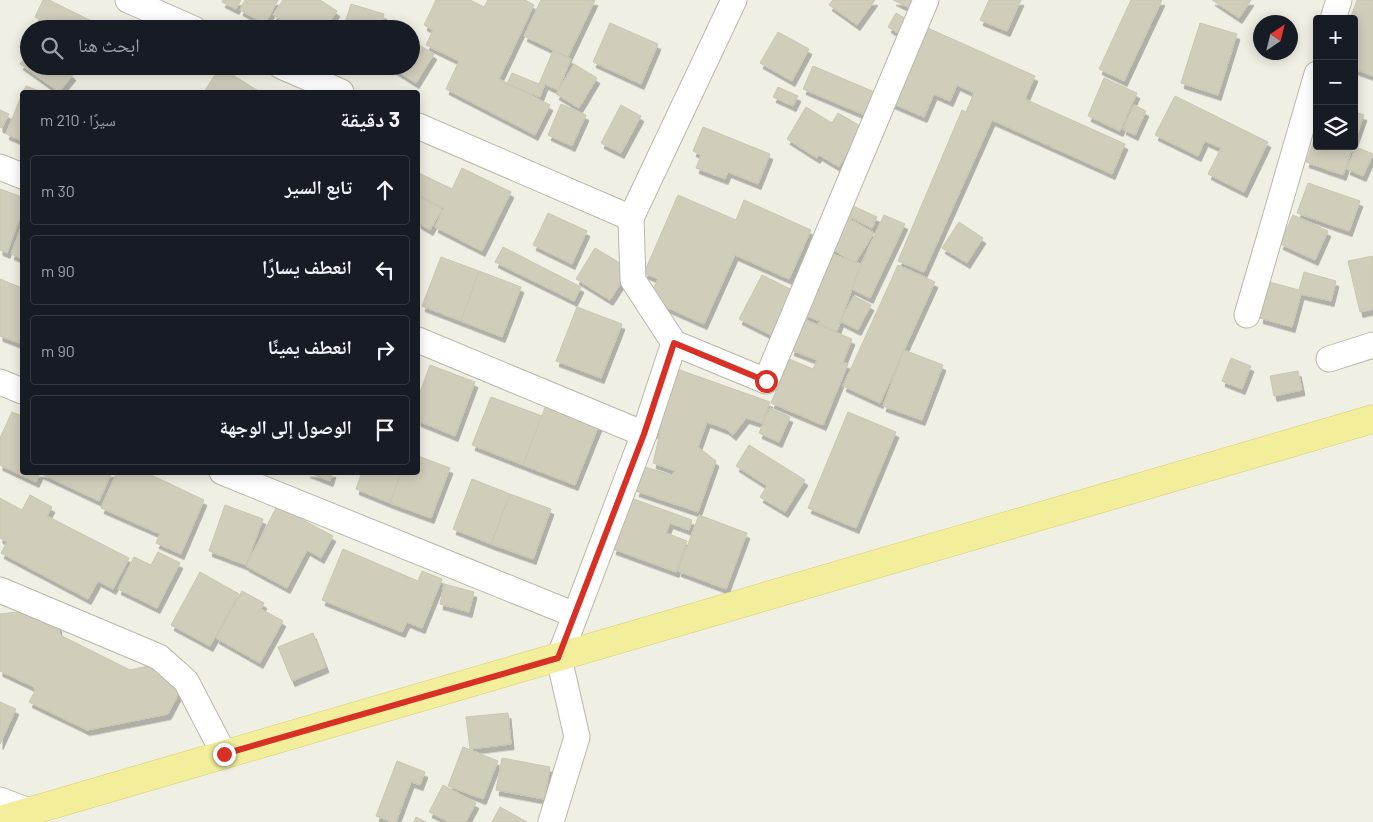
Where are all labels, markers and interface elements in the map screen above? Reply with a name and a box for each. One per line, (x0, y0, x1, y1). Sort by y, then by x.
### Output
north arrow (1253, 15, 1298, 60)
map controls (1313, 15, 1358, 150)
button: + (1313, 15, 1358, 60)
search box (20, 20, 420, 75)
text: ابحث هنا (78, 33, 140, 56)
icon: search (38, 34, 66, 62)
button: − (1313, 60, 1358, 105)
button: layers (1313, 105, 1358, 150)
text: 3 دقيقة (340, 106, 400, 131)
text: سيرًا · 210 m (40, 110, 116, 129)
text: تابع السير (285, 175, 352, 198)
icon: ahead (371, 176, 399, 204)
text: 30 m (41, 181, 75, 200)
text: انعطف يسارًا (262, 255, 352, 278)
icon: left (371, 256, 399, 284)
text: 90 m (41, 261, 75, 280)
text: انعطف يمينًا (268, 335, 352, 358)
icon: right (371, 336, 399, 364)
text: 90 m (41, 341, 75, 360)
route start (755, 370, 778, 393)
text: الوصول إلى الوجهة (219, 415, 352, 438)
icon: arrive (371, 416, 399, 444)
route end (213, 743, 236, 766)

